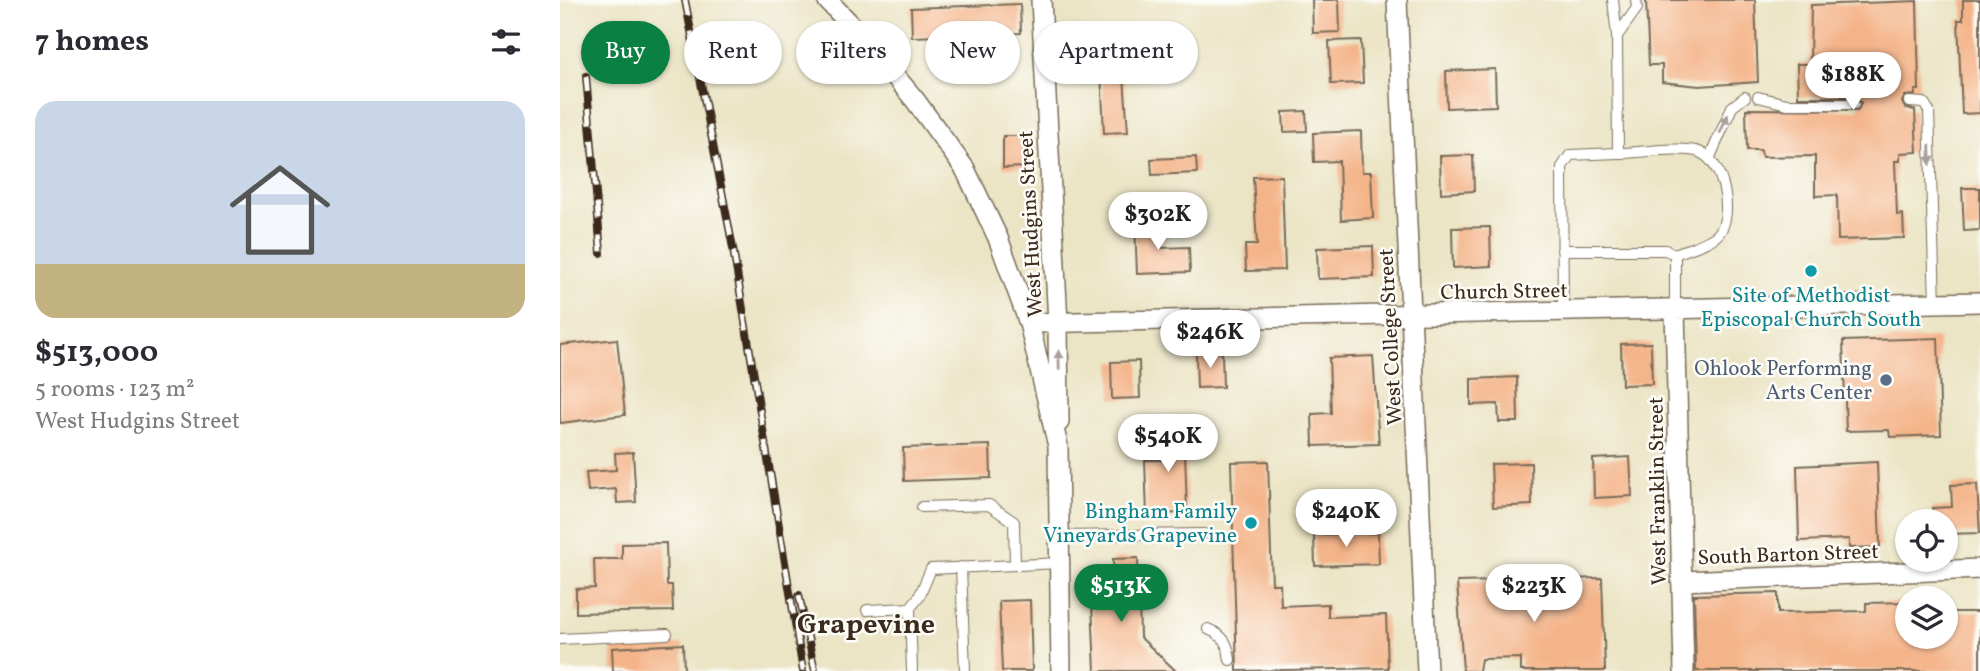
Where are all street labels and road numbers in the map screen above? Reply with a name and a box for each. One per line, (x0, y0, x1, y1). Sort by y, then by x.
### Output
street label: West Hudgins Street (1012, 130, 1051, 318)
street label: West College Street (1372, 248, 1411, 426)
street label: Church Street (1440, 277, 1568, 308)
street label: West Franklin Street (1642, 396, 1675, 586)
street label: South Barton Street (1697, 538, 1879, 573)

